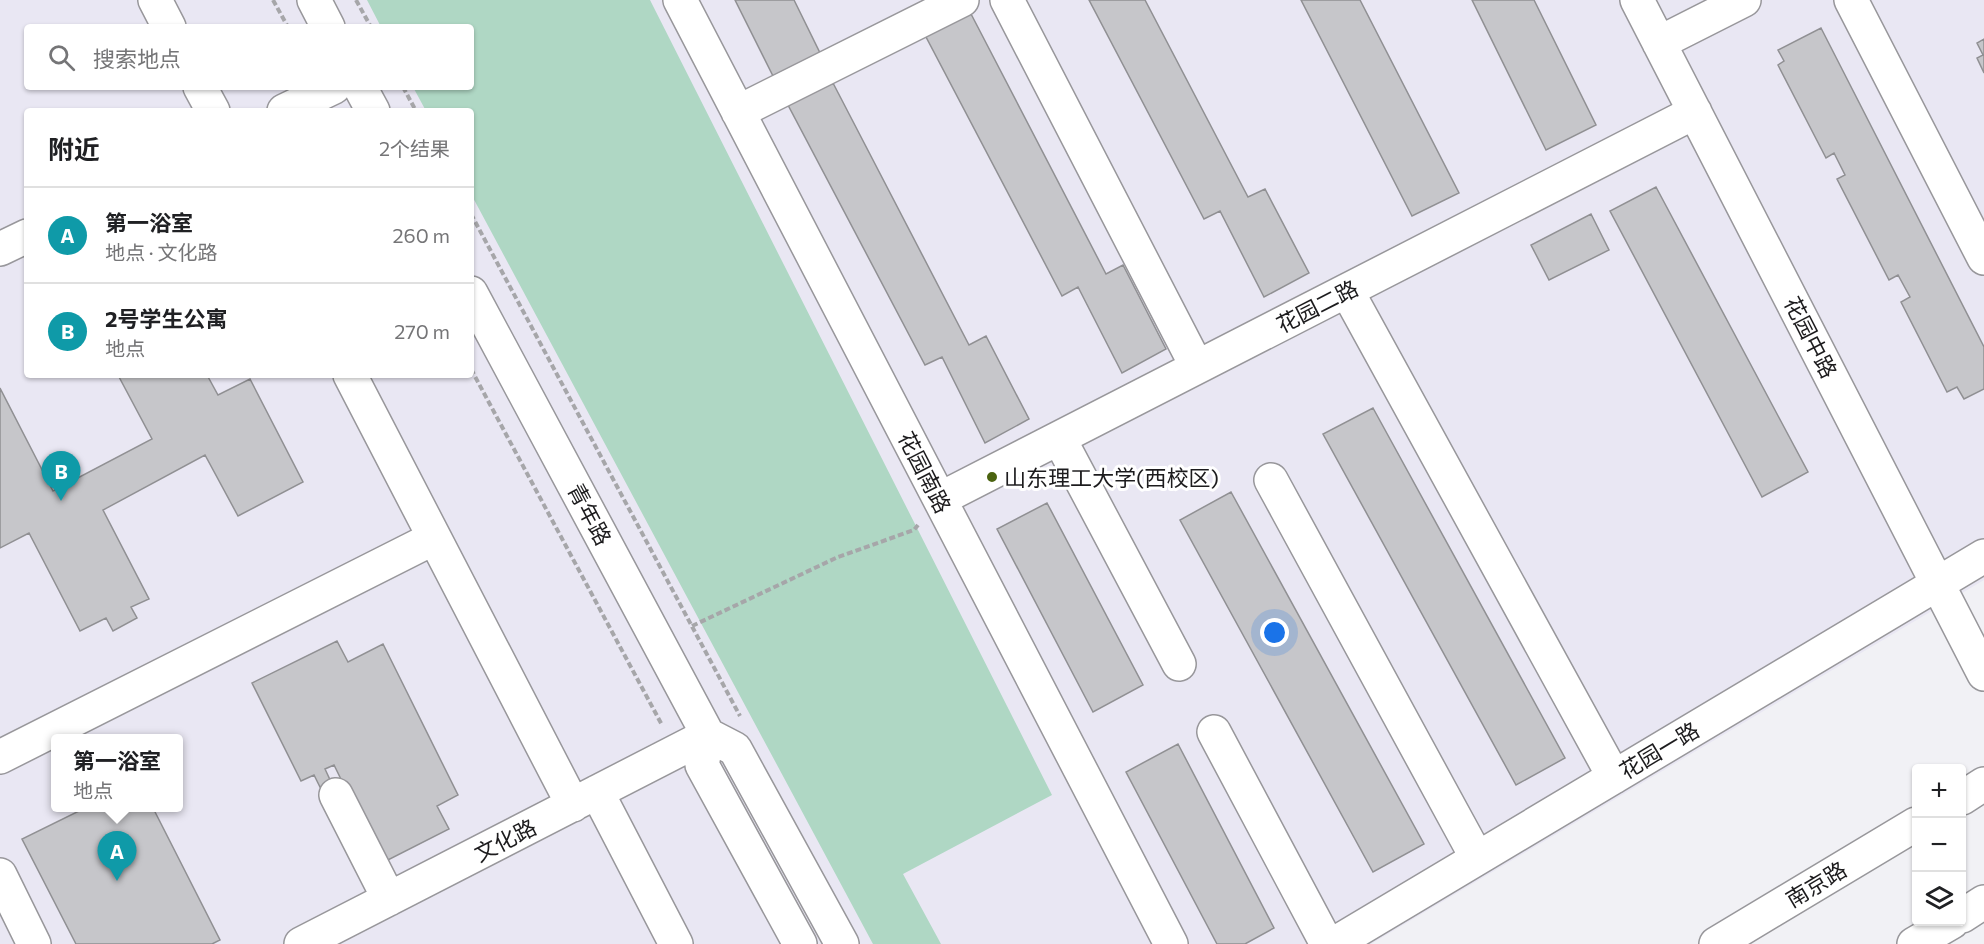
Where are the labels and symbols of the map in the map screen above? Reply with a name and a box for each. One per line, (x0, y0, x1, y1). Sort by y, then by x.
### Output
street label: 花园二路 (1272, 274, 1362, 338)
street label: 花园中路 (1779, 292, 1843, 382)
street label: 花园南路 (893, 427, 957, 517)
pin: B (42, 452, 80, 501)
place label: 山东理工大学(西校区) (1004, 464, 1219, 491)
marker: 山东理工大学(西校区) (985, 470, 999, 484)
street label: 青年路 (563, 479, 617, 549)
your location (1260, 618, 1289, 647)
street label: 花园一路 (1614, 716, 1704, 784)
street label: 文化路 (469, 813, 541, 867)
pin: A (98, 832, 136, 881)
street label: 南京路 (1781, 855, 1851, 913)

